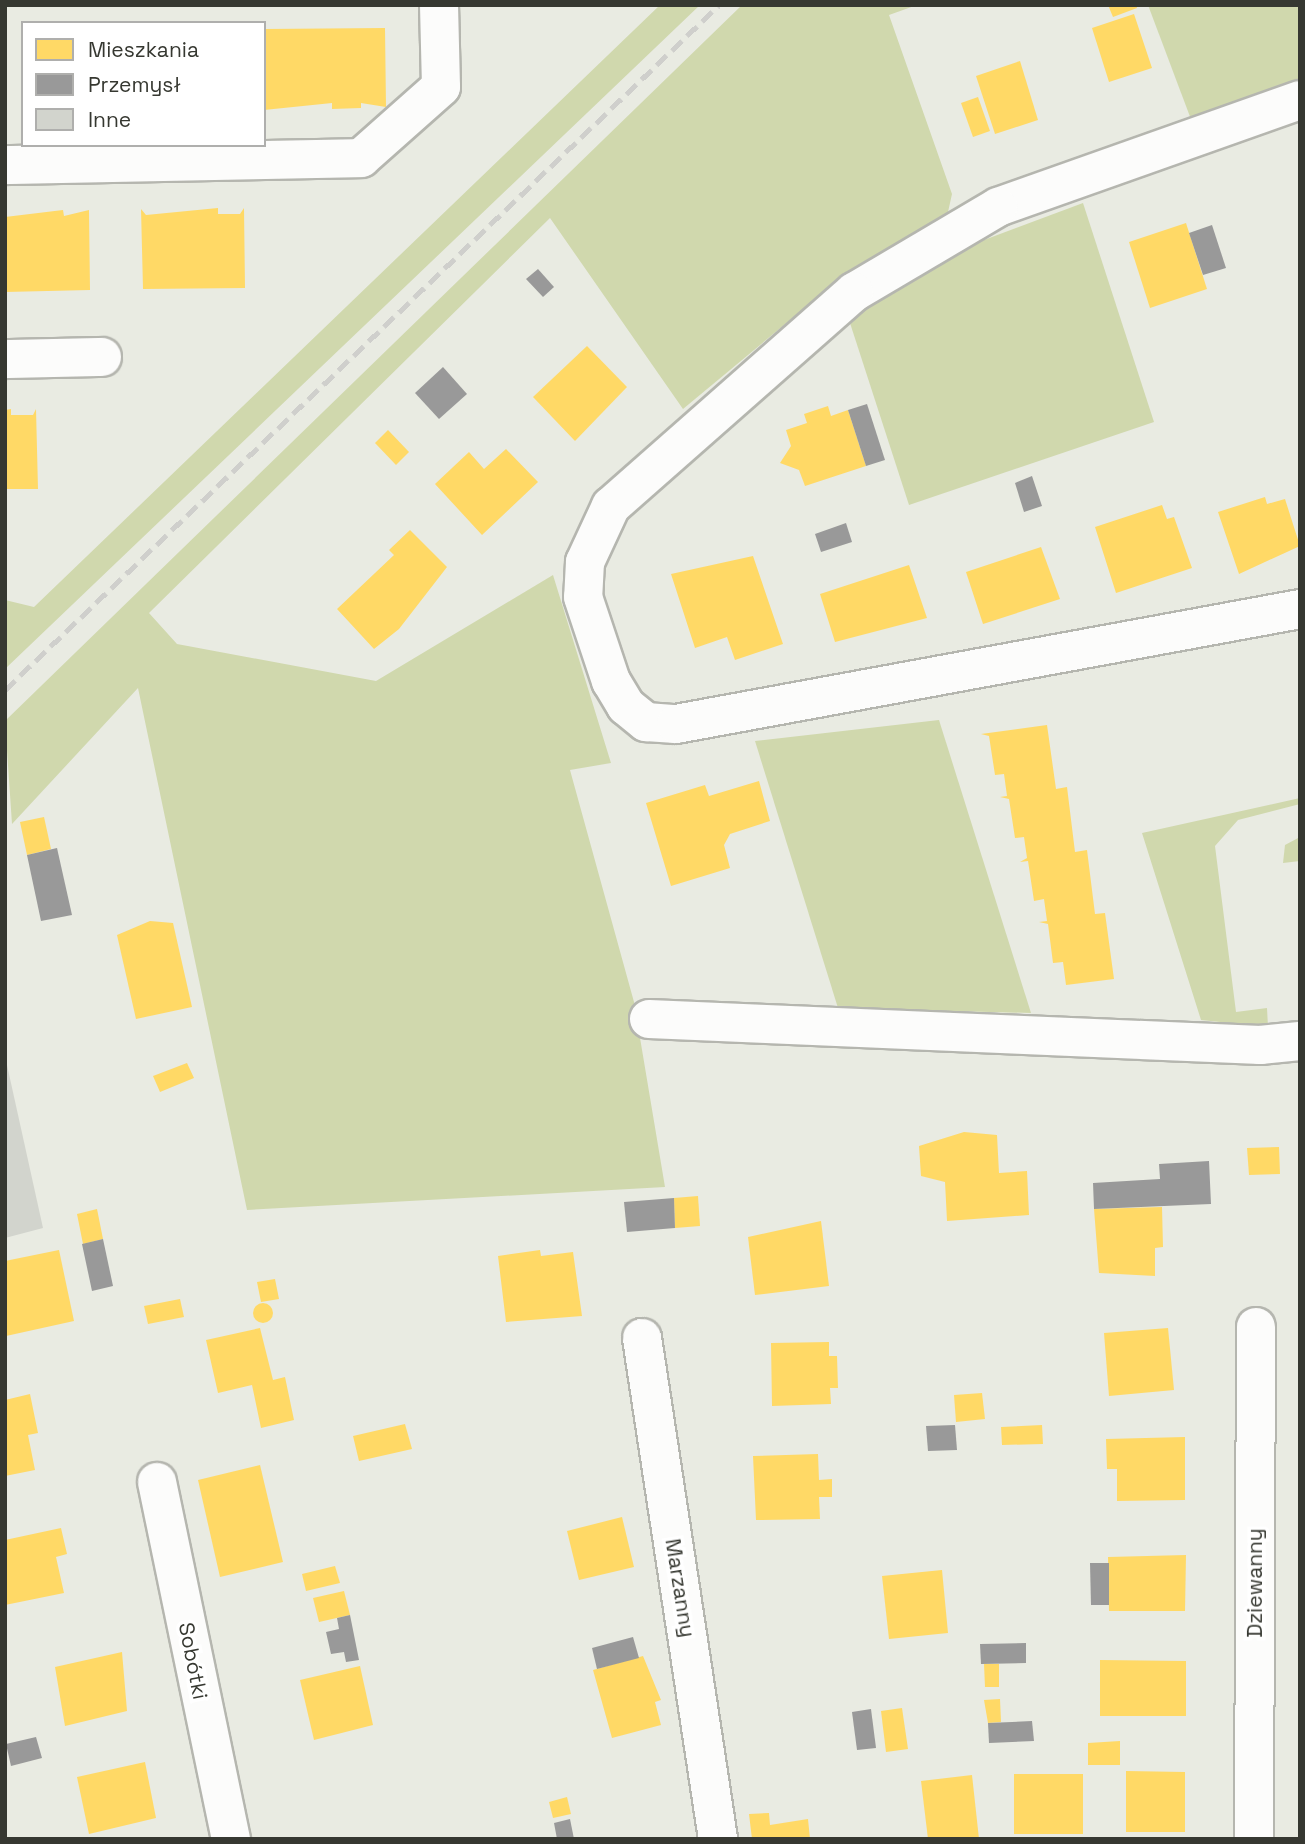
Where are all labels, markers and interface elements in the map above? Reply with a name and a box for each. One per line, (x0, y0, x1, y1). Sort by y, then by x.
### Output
legend (21, 21, 266, 147)
text: Mieszkania (88, 36, 199, 63)
text: Przemysł (88, 71, 181, 98)
text: Inne (88, 106, 131, 133)
street label: Dziewanny (1242, 1528, 1268, 1638)
street label: Marzanny (660, 1537, 700, 1639)
street label: Sobótki (173, 1620, 213, 1702)

